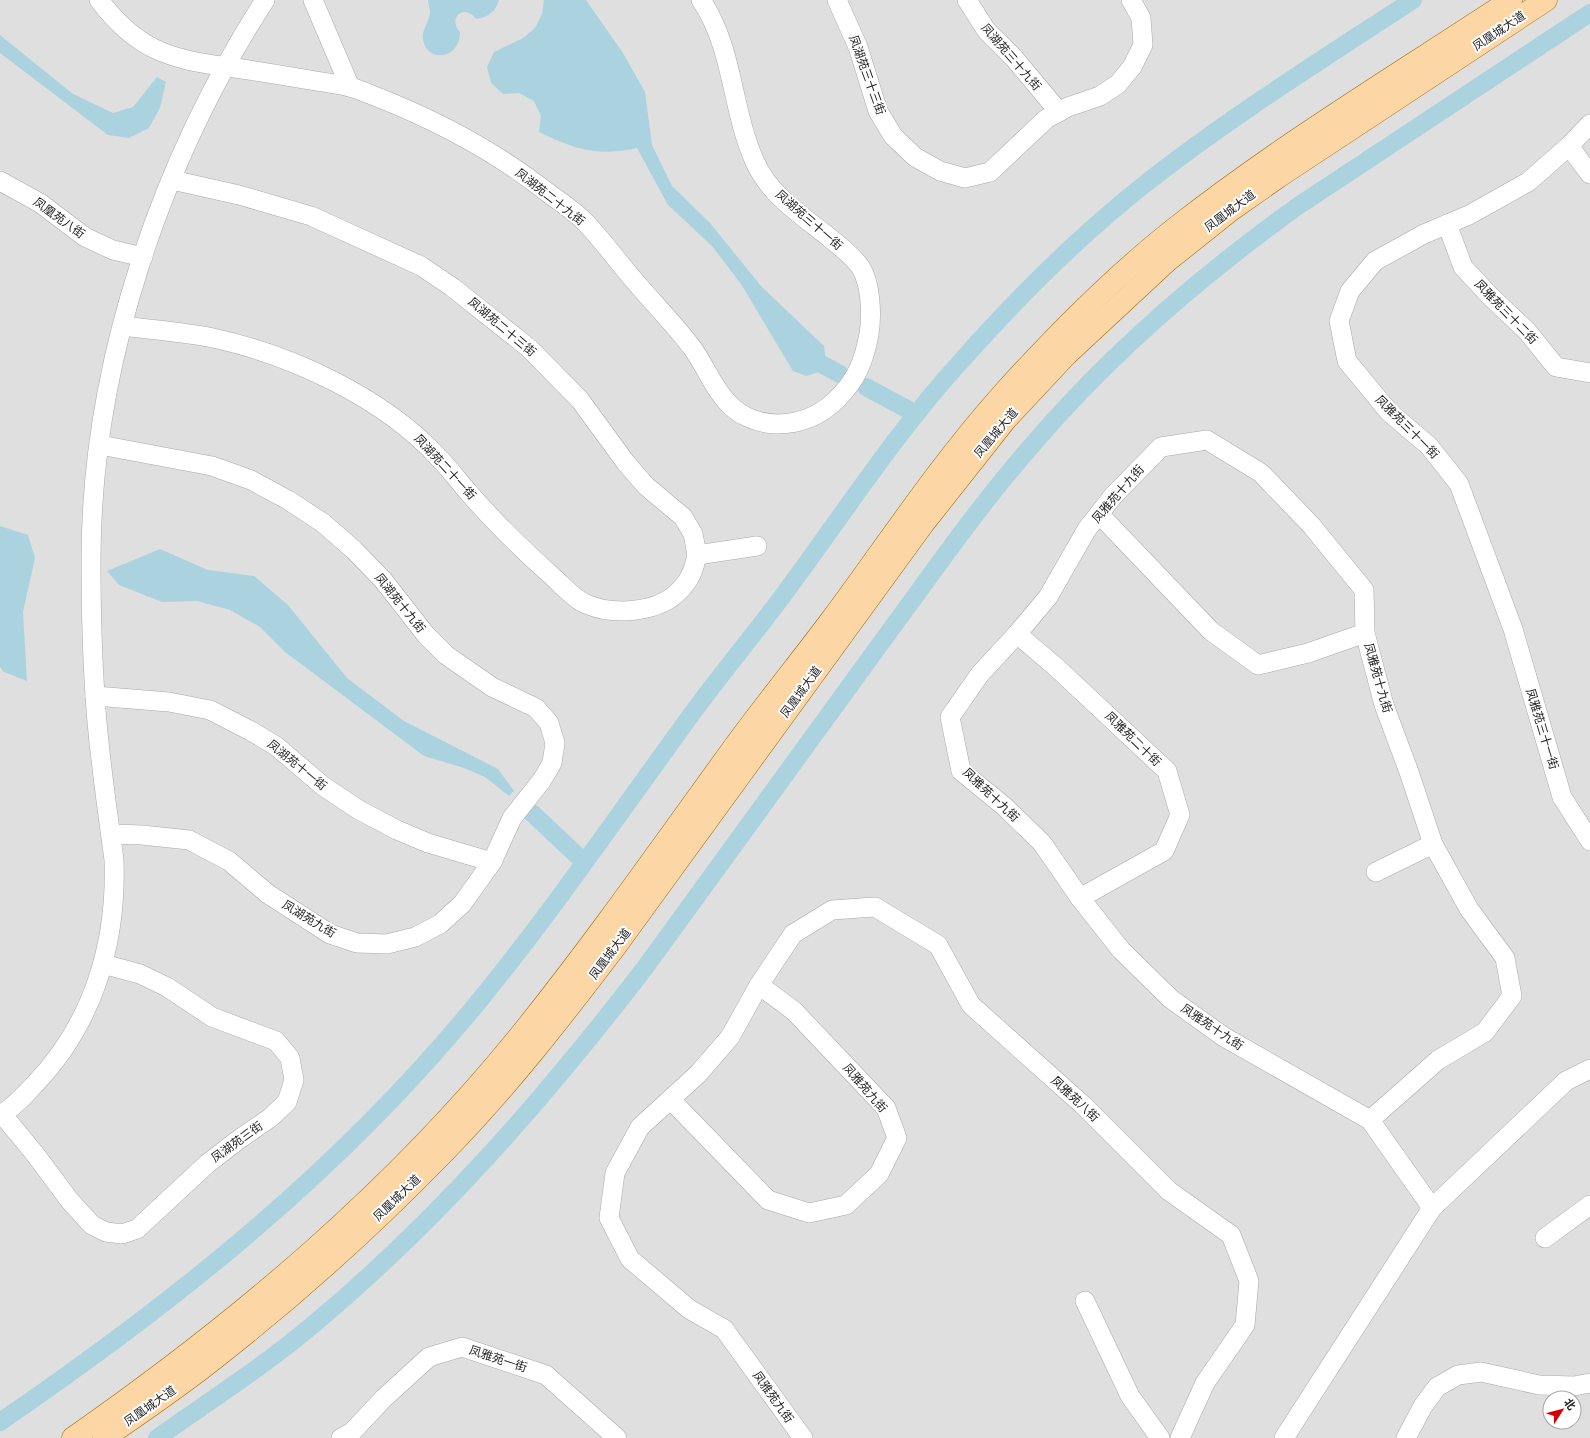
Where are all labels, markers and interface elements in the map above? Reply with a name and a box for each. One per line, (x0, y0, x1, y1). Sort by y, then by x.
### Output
street label: 凤凰城大道 (1470, 8, 1528, 54)
street label: 凤湖苑三十九街 (977, 20, 1045, 94)
street label: 凤湖苑三十三街 (845, 33, 889, 117)
street label: 凤湖苑二十九街 (512, 165, 588, 229)
street label: 凤湖苑三十一街 (772, 186, 846, 254)
street label: 凤凰城大道 (1201, 187, 1259, 235)
street label: 凤凰苑八街 (30, 194, 88, 242)
street label: 凤雅苑三十二街 (1471, 276, 1541, 348)
street label: 凤湖苑二十三街 (465, 294, 539, 360)
street label: 凤雅苑三十一街 (1372, 392, 1442, 462)
street label: 凤凰城大道 (971, 405, 1021, 461)
street label: 凤湖苑二十一街 (410, 431, 480, 503)
street label: 凤雅苑十九街 (1088, 462, 1148, 526)
street label: 凤湖苑十九街 (371, 570, 429, 636)
street label: 凤雅苑十九街 (1360, 641, 1396, 715)
street label: 凤凰城大道 (777, 663, 825, 721)
street label: 凤雅苑三十一街 (1522, 686, 1562, 772)
street label: 凤雅苑二十街 (1102, 708, 1164, 770)
street label: 凤湖苑十一街 (264, 736, 330, 794)
street label: 凤雅苑十九街 (959, 765, 1023, 825)
street label: 凤湖苑九街 (279, 897, 339, 941)
street label: 凤凰城大道 (586, 925, 634, 983)
street label: 凤雅苑十九街 (1178, 1000, 1246, 1054)
street label: 凤雅苑九街 (839, 1060, 891, 1116)
street label: 凤雅苑八街 (1048, 1073, 1102, 1125)
street label: 凤湖苑三街 (208, 1118, 266, 1166)
street label: 凤凰城大道 (370, 1171, 424, 1225)
street label: 凤雅苑一街 (467, 1342, 529, 1376)
street label: 凤雅苑九街 (749, 1368, 797, 1426)
street label: 凤凰城大道 (121, 1382, 179, 1430)
north arrow (1542, 1390, 1582, 1430)
text: 北 (1561, 1396, 1579, 1413)

